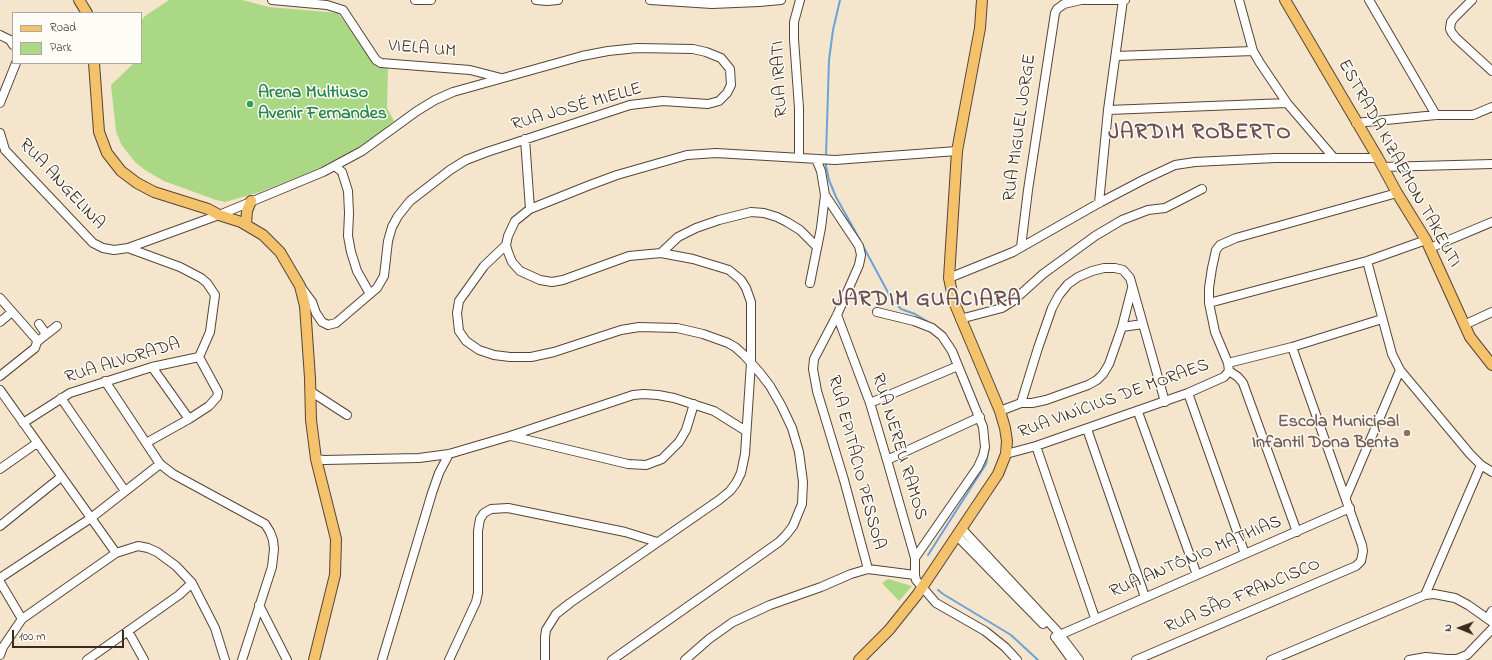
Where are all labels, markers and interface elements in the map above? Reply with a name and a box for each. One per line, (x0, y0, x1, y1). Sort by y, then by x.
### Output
legend (12, 12, 142, 64)
text: Road (50, 19, 76, 37)
street label: VIELA UM (387, 36, 457, 64)
text: Park (50, 39, 72, 57)
street label: RUA IRATI (768, 40, 794, 118)
street label: RUA MIGUEL JORGE (1000, 53, 1042, 203)
street label: ESTRADA KIZAEMON TAKEUTI (1332, 56, 1464, 272)
street label: RUA JOSÉ MIELLE (509, 79, 645, 137)
place label: Arena Multiuso Avenir Fernandes (258, 83, 387, 126)
marker: Arena Multiuso Avenir Fernandes (245, 99, 255, 109)
district label: JARDIM ROBERTO (1108, 121, 1292, 147)
street label: RUA ANGELINA (13, 135, 109, 235)
district label: JARDIM GUACIARA (832, 288, 1022, 314)
street label: RUA ALVORADA (63, 334, 183, 390)
street label: RUA VINÍCIUS DE MORAES (1016, 355, 1212, 445)
street label: RUA NEREU RAMOS (865, 371, 931, 523)
street label: RUA EPITÁCIO PESSOA (821, 374, 889, 552)
place label: Escola Municipal Infantil Dona Benta (1252, 412, 1399, 454)
marker: Escola Municipal Infantil Dona Benta (1402, 428, 1412, 438)
street label: RUA ANTÔNIO MATHIAS (1107, 512, 1285, 604)
street label: RUA SÃO FRANCISCO (1162, 555, 1324, 639)
north arrow (1440, 608, 1480, 648)
scale bar (14, 622, 126, 648)
text: N (1440, 624, 1456, 632)
text: 100 m (19, 628, 46, 646)

